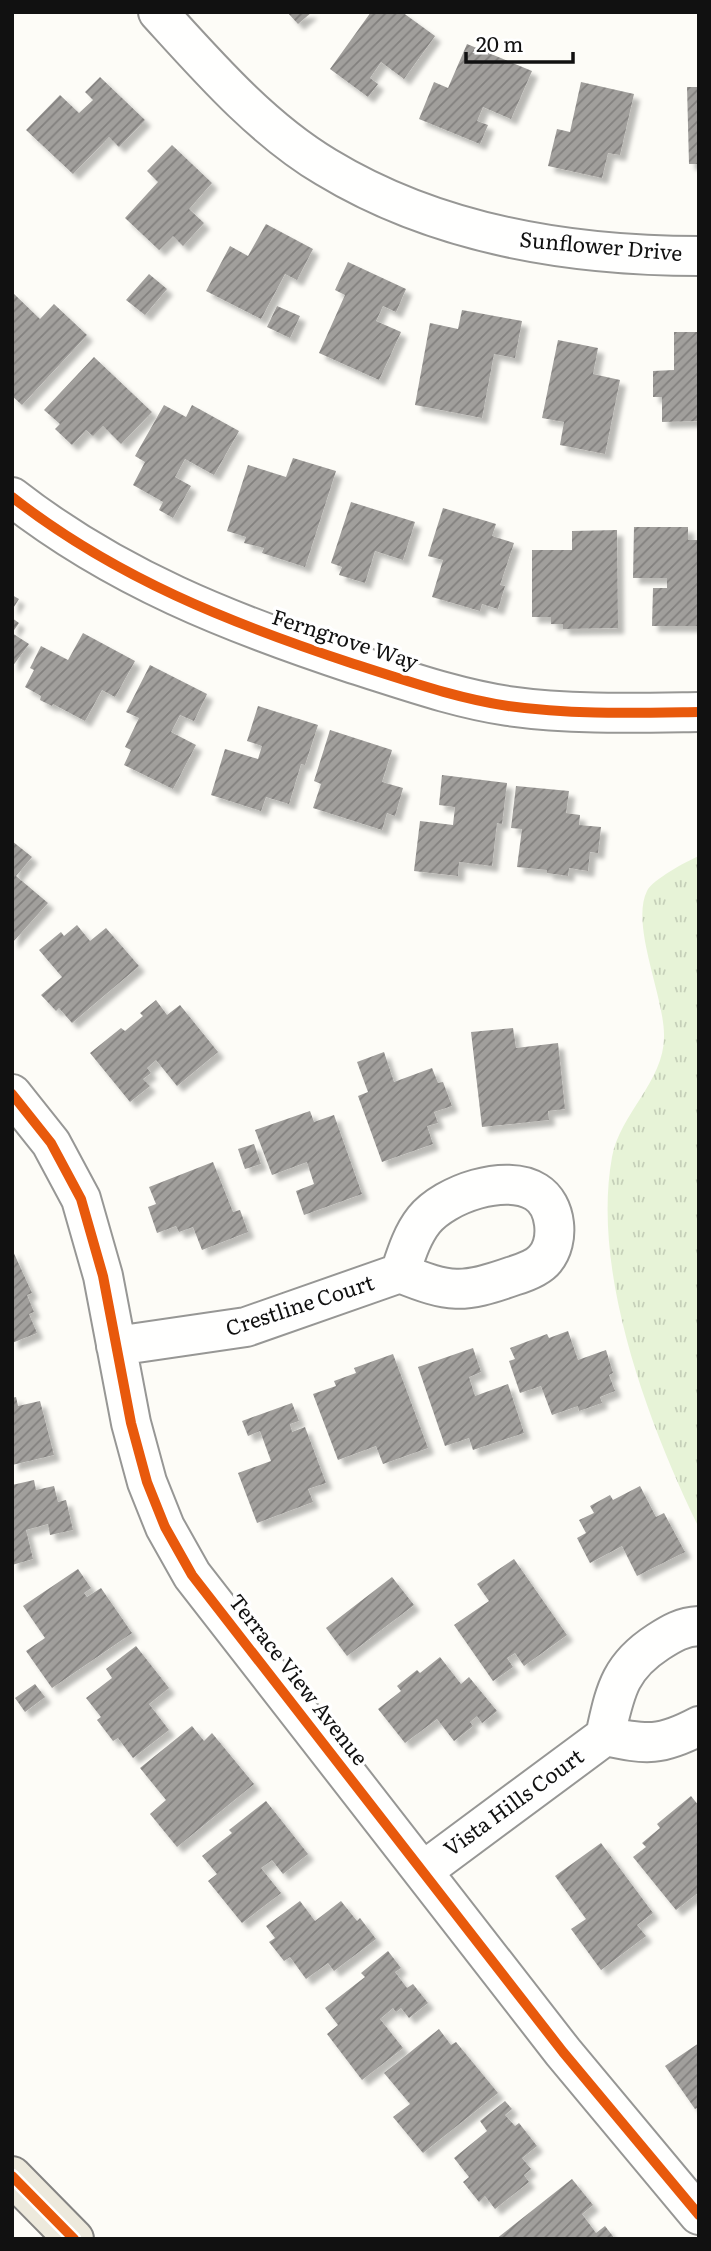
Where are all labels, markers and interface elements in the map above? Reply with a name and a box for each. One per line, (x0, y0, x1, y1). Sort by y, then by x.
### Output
scale bar (466, 21, 573, 65)
text: 20 m (476, 27, 523, 58)
street label: Sunflower Drive (519, 222, 684, 267)
street label: Ferngrove Way (269, 599, 424, 676)
street label: Crestline Court (221, 1265, 378, 1342)
street label: Terrace View Avenue (223, 1586, 377, 1771)
street label: Vista Hills Court (436, 1739, 589, 1862)

